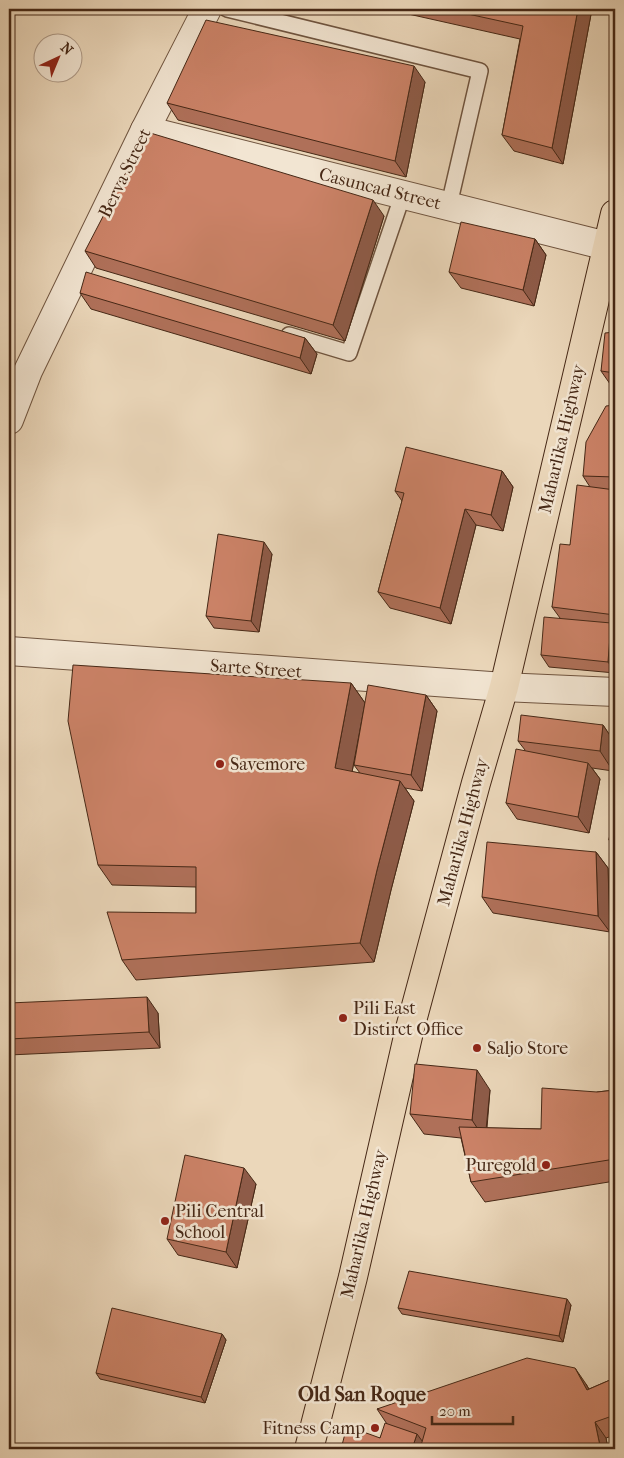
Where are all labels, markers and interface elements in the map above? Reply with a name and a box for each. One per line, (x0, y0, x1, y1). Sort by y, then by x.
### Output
north arrow (32, 32, 82, 82)
text: N (57, 39, 77, 59)
street label: Berva Street (94, 124, 156, 221)
street label: Casuncad Street (317, 164, 444, 214)
street label: Maharlika Highway (535, 361, 590, 515)
street label: Sarte Street (209, 655, 303, 683)
place label: Savemore (230, 754, 305, 775)
street label: Maharlika Highway (433, 754, 493, 908)
marker: Savemore (214, 758, 226, 770)
place label: Pili East Distirct Office (353, 998, 463, 1040)
marker: Pili East Distirct Office (337, 1012, 349, 1024)
place label: Saljo Store (487, 1038, 568, 1059)
marker: Saljo Store (471, 1042, 483, 1054)
street label: Maharlika Highway (337, 1146, 392, 1300)
place label: Puregold (465, 1155, 536, 1176)
marker: Puregold (540, 1159, 552, 1171)
place label: Pili Central School (175, 1201, 264, 1243)
marker: Pili Central School (159, 1215, 171, 1227)
district label: Old San Roque (298, 1383, 426, 1406)
scale bar (432, 1393, 513, 1425)
text: 20 m (439, 1402, 471, 1420)
place label: Fitness Camp (262, 1418, 365, 1439)
marker: Fitness Camp (369, 1422, 381, 1434)

